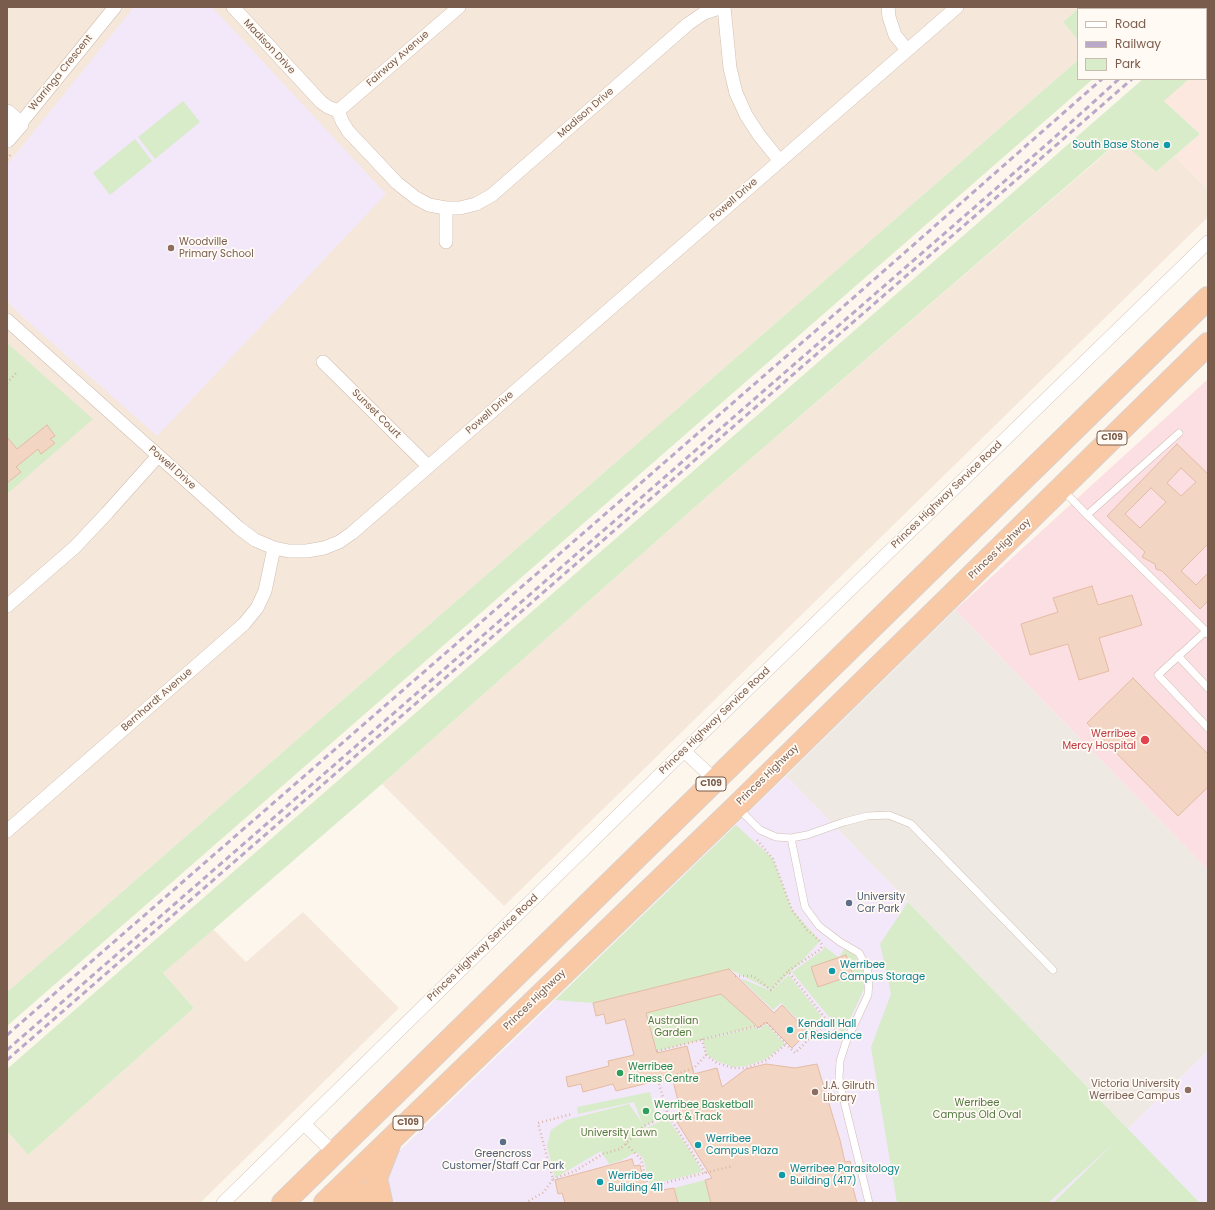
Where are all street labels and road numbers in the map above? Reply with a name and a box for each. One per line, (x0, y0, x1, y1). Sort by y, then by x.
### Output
street label: Madison Drive (241, 17, 297, 77)
street label: Fairway Avenue (364, 29, 432, 89)
street label: Warringa Crescent (27, 33, 95, 113)
street label: Madison Drive (556, 85, 616, 141)
street label: Powell Drive (708, 176, 760, 224)
street label: Sunset Court (349, 387, 403, 441)
street label: Powell Drive (464, 389, 516, 437)
road number: C109 (1097, 431, 1127, 445)
street label: Princes Highway Service Road (889, 439, 1005, 551)
street label: Powell Drive (146, 444, 198, 492)
street label: Princes Highway (966, 516, 1034, 582)
street label: Princes Highway Service Road (657, 665, 773, 777)
street label: Bernhardt Avenue (119, 666, 195, 734)
street label: Princes Highway (734, 742, 802, 808)
road number: C109 (696, 777, 726, 791)
street label: Princes Highway Service Road (425, 892, 541, 1004)
street label: Princes Highway (501, 967, 569, 1033)
road number: C109 (393, 1116, 423, 1130)

